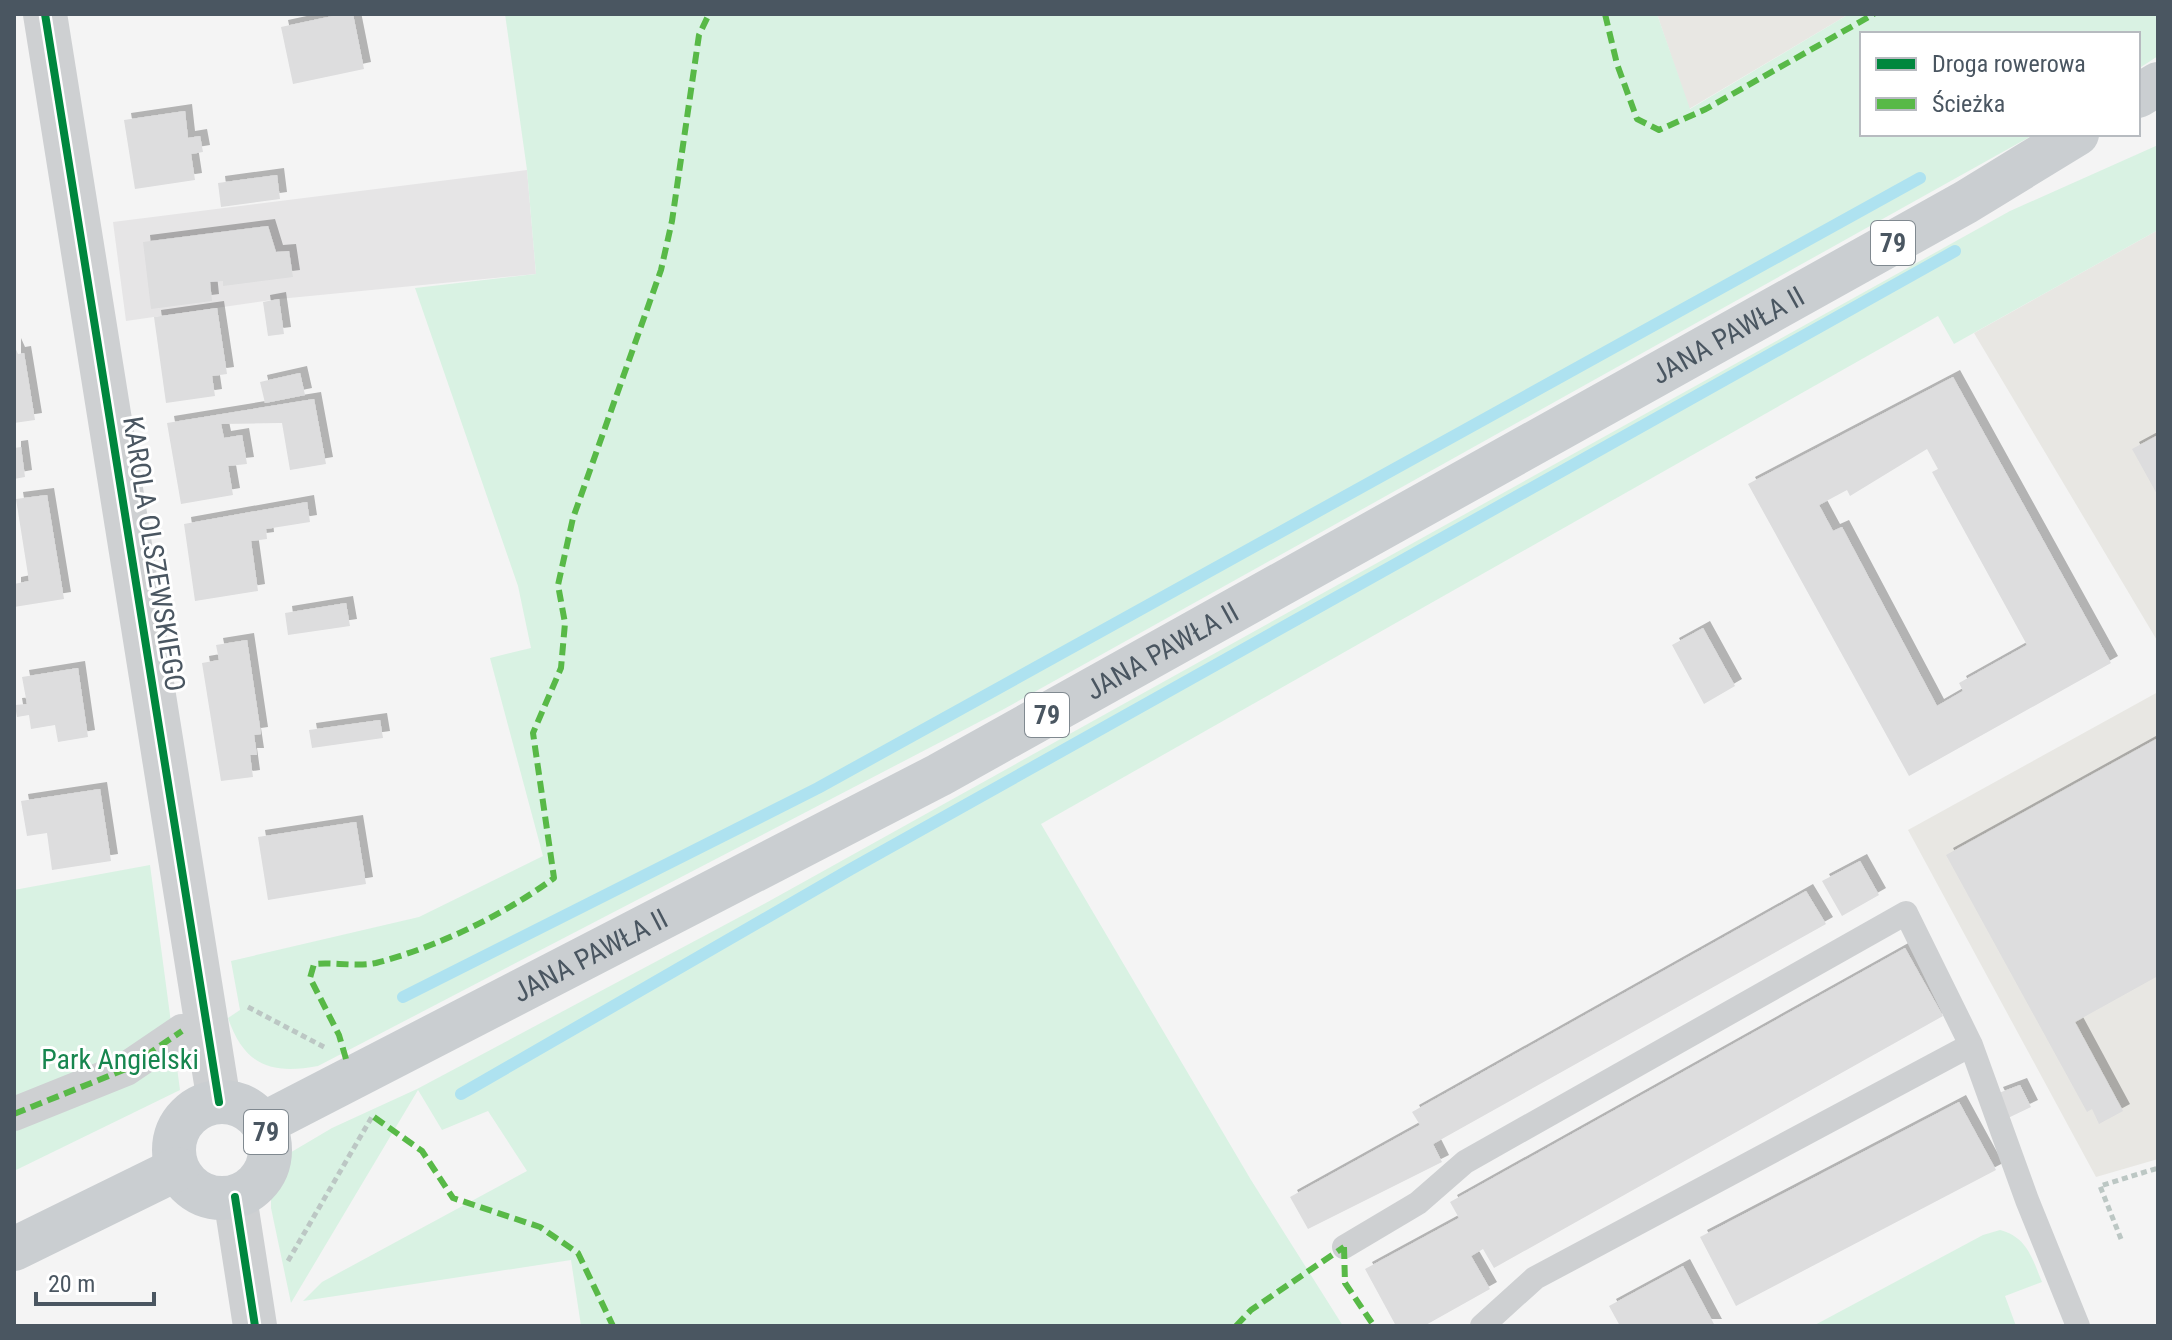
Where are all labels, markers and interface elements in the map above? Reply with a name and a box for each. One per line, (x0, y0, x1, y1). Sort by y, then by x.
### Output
legend (1860, 32, 2140, 136)
text: Droga rowerowa (1932, 50, 2086, 78)
text: Ścieżka (1932, 90, 2005, 118)
road number: 79 (1871, 221, 1915, 265)
street label: JANA PAWŁA II (1646, 279, 1810, 391)
street label: KAROLA OLSZEWSKIEGO (116, 414, 192, 694)
street label: JANA PAWŁA II (1080, 595, 1244, 706)
road number: 79 (1025, 693, 1069, 737)
street label: JANA PAWŁA II (507, 902, 673, 1009)
park label: Park Angielski (41, 1043, 199, 1076)
road number: 79 (244, 1110, 288, 1154)
scale bar (36, 1256, 154, 1306)
text: 20 m (48, 1270, 95, 1298)

